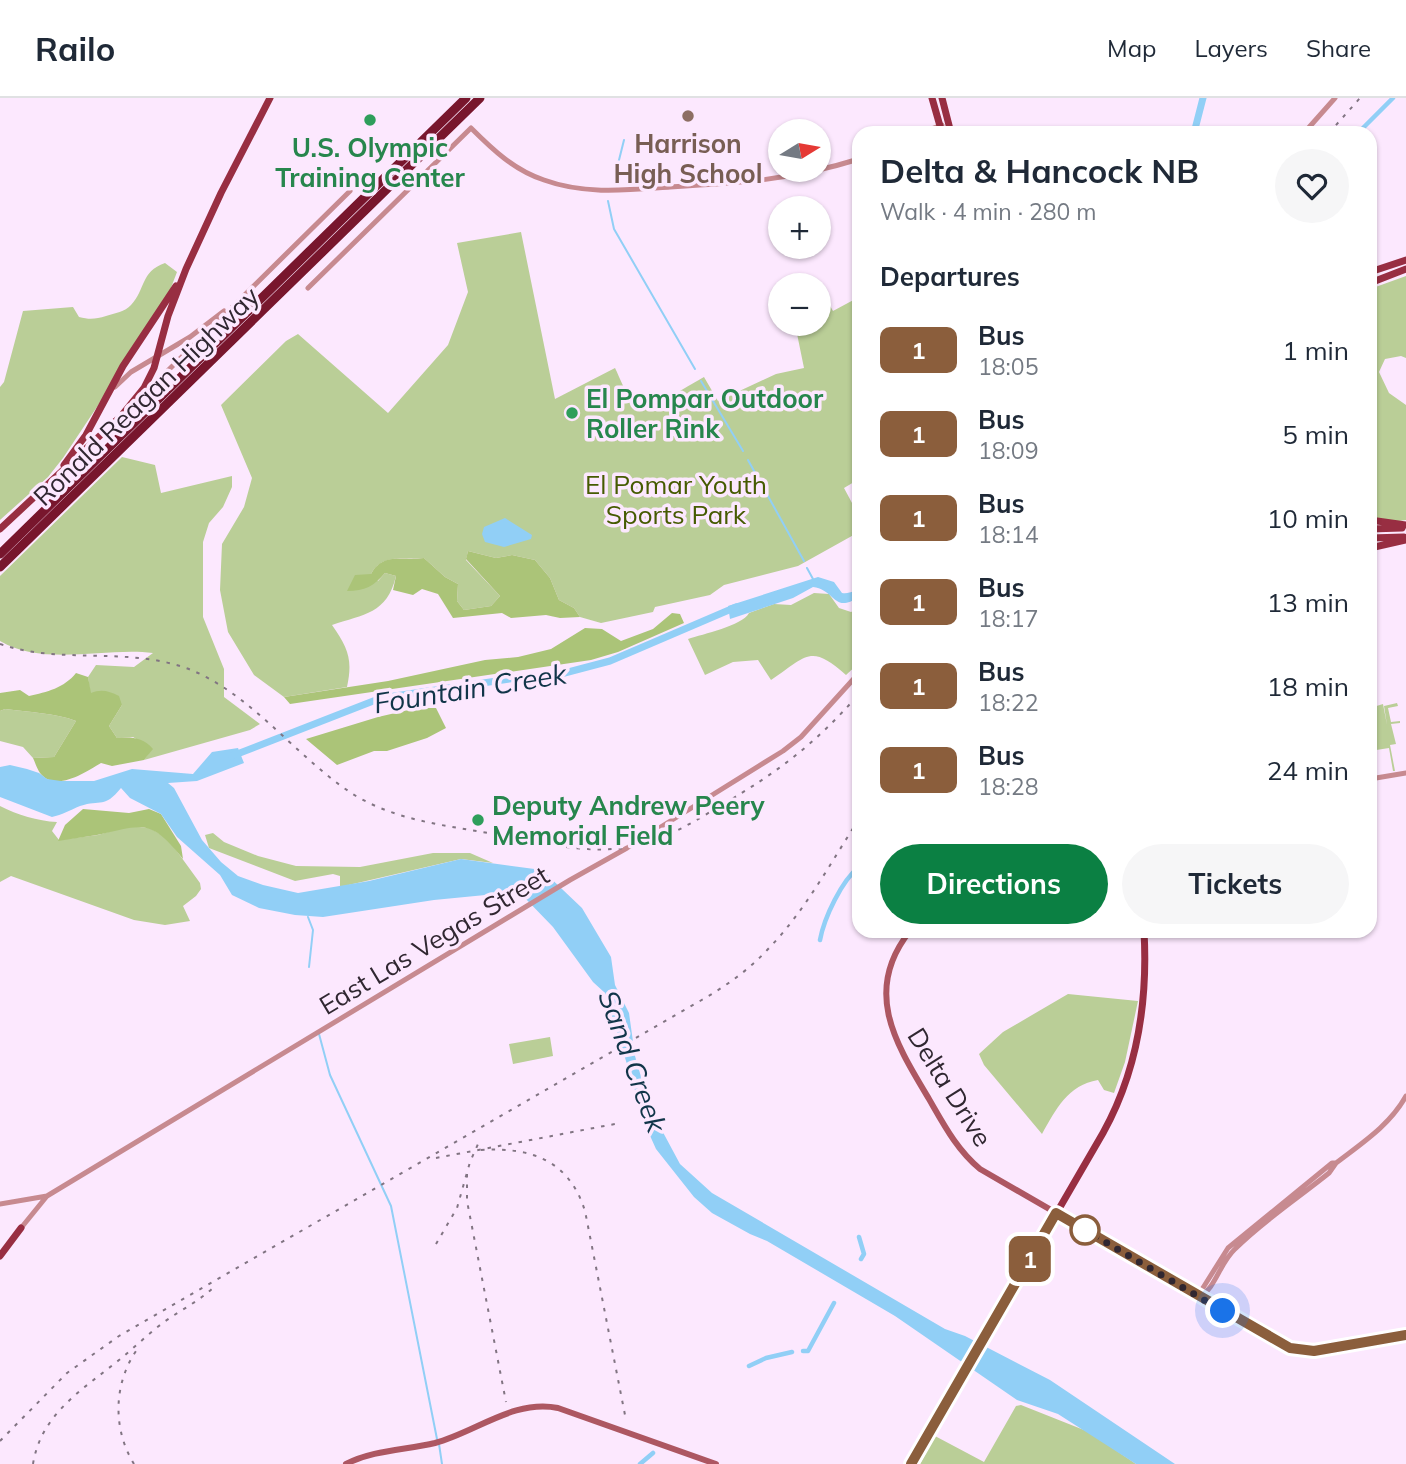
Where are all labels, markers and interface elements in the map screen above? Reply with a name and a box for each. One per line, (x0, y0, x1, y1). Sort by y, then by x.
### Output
text: Railo (35, 28, 115, 69)
text: Map (1107, 33, 1156, 63)
text: Layers (1194, 33, 1268, 63)
text: Share (1306, 33, 1371, 63)
marker: Harrison High School (680, 108, 696, 124)
marker: U.S. Olympic Training Center (362, 112, 378, 128)
north arrow (768, 119, 831, 182)
map controls (768, 119, 831, 336)
place label: Harrison High School (613, 127, 763, 190)
place label: U.S. Olympic Training Center (275, 131, 466, 194)
button: heart (1275, 149, 1349, 223)
text: Delta & Hancock NB (880, 150, 1199, 191)
button: + (768, 196, 831, 259)
text: Walk · 4 min · 280 m (880, 197, 1097, 226)
text: Departures (880, 260, 1020, 293)
button: − (768, 273, 831, 336)
street label: Ronald Reagan Highway (26, 279, 266, 512)
text: Bus (978, 319, 1024, 352)
text: 1 min (1282, 334, 1349, 367)
text: 1 (911, 335, 926, 365)
text: 18:05 (978, 352, 1038, 381)
place label: El Pompar Outdoor Roller Rink (586, 382, 824, 445)
text: Bus (978, 403, 1024, 436)
marker: El Pompar Outdoor Roller Rink (564, 405, 580, 421)
text: 5 min (1282, 418, 1349, 451)
text: 1 (911, 419, 926, 449)
text: 18:09 (978, 436, 1038, 465)
park label: El Pomar Youth Sports Park (585, 468, 767, 531)
text: Bus (978, 487, 1024, 520)
text: 10 min (1267, 502, 1349, 535)
text: 1 (911, 503, 926, 533)
text: 18:14 (978, 520, 1038, 549)
text: Bus (978, 571, 1024, 604)
text: 13 min (1267, 586, 1349, 619)
text: 1 (911, 587, 926, 617)
text: 18:17 (978, 604, 1038, 633)
water label: Fountain Creek (371, 655, 570, 721)
text: Bus (978, 655, 1024, 688)
text: 18 min (1267, 670, 1349, 703)
text: 1 (911, 671, 926, 701)
text: 18:22 (978, 688, 1038, 717)
text: Bus (978, 739, 1024, 772)
text: 24 min (1267, 754, 1349, 787)
text: 1 (911, 755, 926, 785)
text: 18:28 (978, 772, 1038, 801)
place label: Deputy Andrew Peery Memorial Field (492, 789, 766, 852)
marker: Deputy Andrew Peery Memorial Field (470, 812, 486, 828)
button: Directions (880, 844, 1108, 924)
button: Tickets (1122, 844, 1349, 924)
street label: East Las Vegas Street (313, 858, 555, 1022)
water label: Sand Creek (591, 985, 675, 1138)
street label: Delta Drive (900, 1021, 1000, 1153)
unlabelled marker (1070, 1215, 1100, 1245)
line badge: 1 (1007, 1236, 1053, 1282)
text: 1 (1023, 1244, 1037, 1274)
your location (1205, 1293, 1240, 1328)

